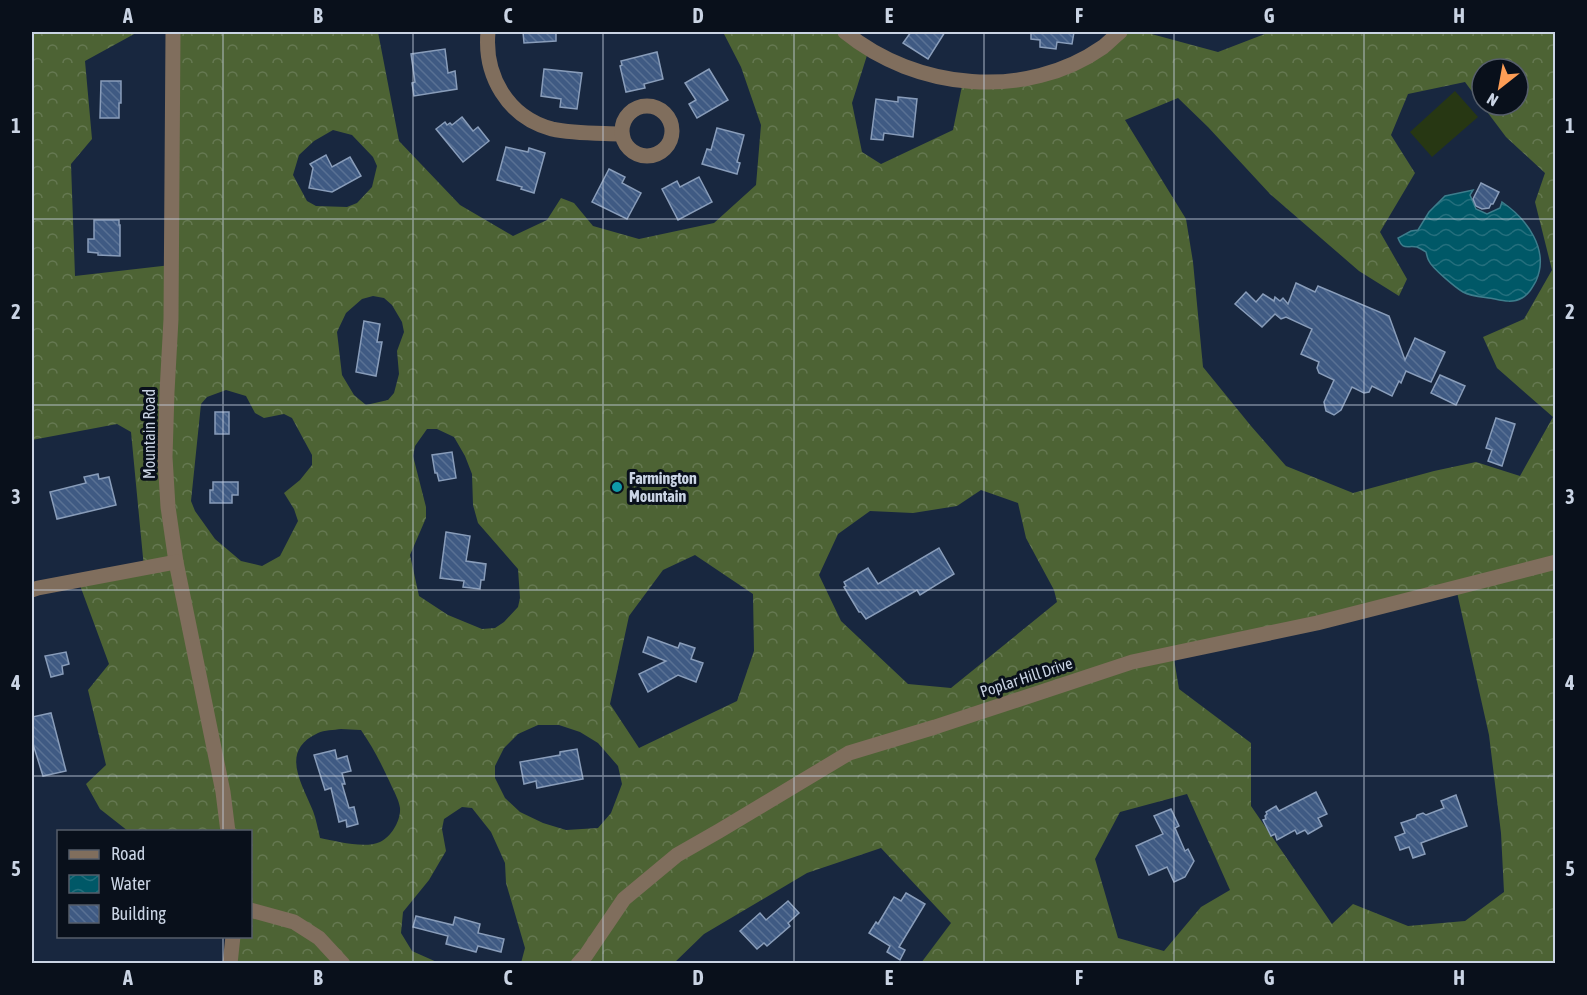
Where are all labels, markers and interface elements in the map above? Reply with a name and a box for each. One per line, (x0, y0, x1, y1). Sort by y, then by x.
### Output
text: A (122, 4, 133, 27)
text: B (313, 4, 323, 27)
text: C (504, 4, 513, 27)
text: D (692, 4, 704, 27)
text: E (885, 4, 894, 27)
text: F (1075, 4, 1083, 27)
text: G (1264, 4, 1275, 27)
text: H (1453, 4, 1465, 27)
north arrow (1470, 57, 1530, 117)
text: N (1484, 90, 1501, 110)
text: 1 (11, 114, 21, 137)
text: 1 (1565, 114, 1575, 137)
text: 2 (11, 300, 21, 323)
text: 2 (1565, 300, 1575, 323)
street label: Mountain Road (140, 389, 158, 479)
place label: Farmington Mountain (629, 469, 697, 505)
marker: Farmington Mountain (610, 480, 624, 494)
text: 3 (11, 485, 21, 508)
text: 3 (1565, 485, 1575, 508)
street label: Poplar Hill Drive (978, 654, 1075, 701)
text: 4 (10, 671, 21, 694)
text: 4 (1564, 671, 1575, 694)
legend (57, 830, 252, 938)
text: Road (111, 843, 145, 864)
text: 5 (11, 857, 21, 880)
text: 5 (1565, 857, 1575, 880)
text: Water (111, 873, 151, 894)
text: Building (111, 903, 166, 924)
text: A (122, 966, 133, 989)
text: B (313, 966, 323, 989)
text: C (504, 966, 513, 989)
text: D (692, 966, 704, 989)
text: E (885, 966, 894, 989)
text: F (1075, 966, 1083, 989)
text: G (1264, 966, 1275, 989)
text: H (1453, 966, 1465, 989)

